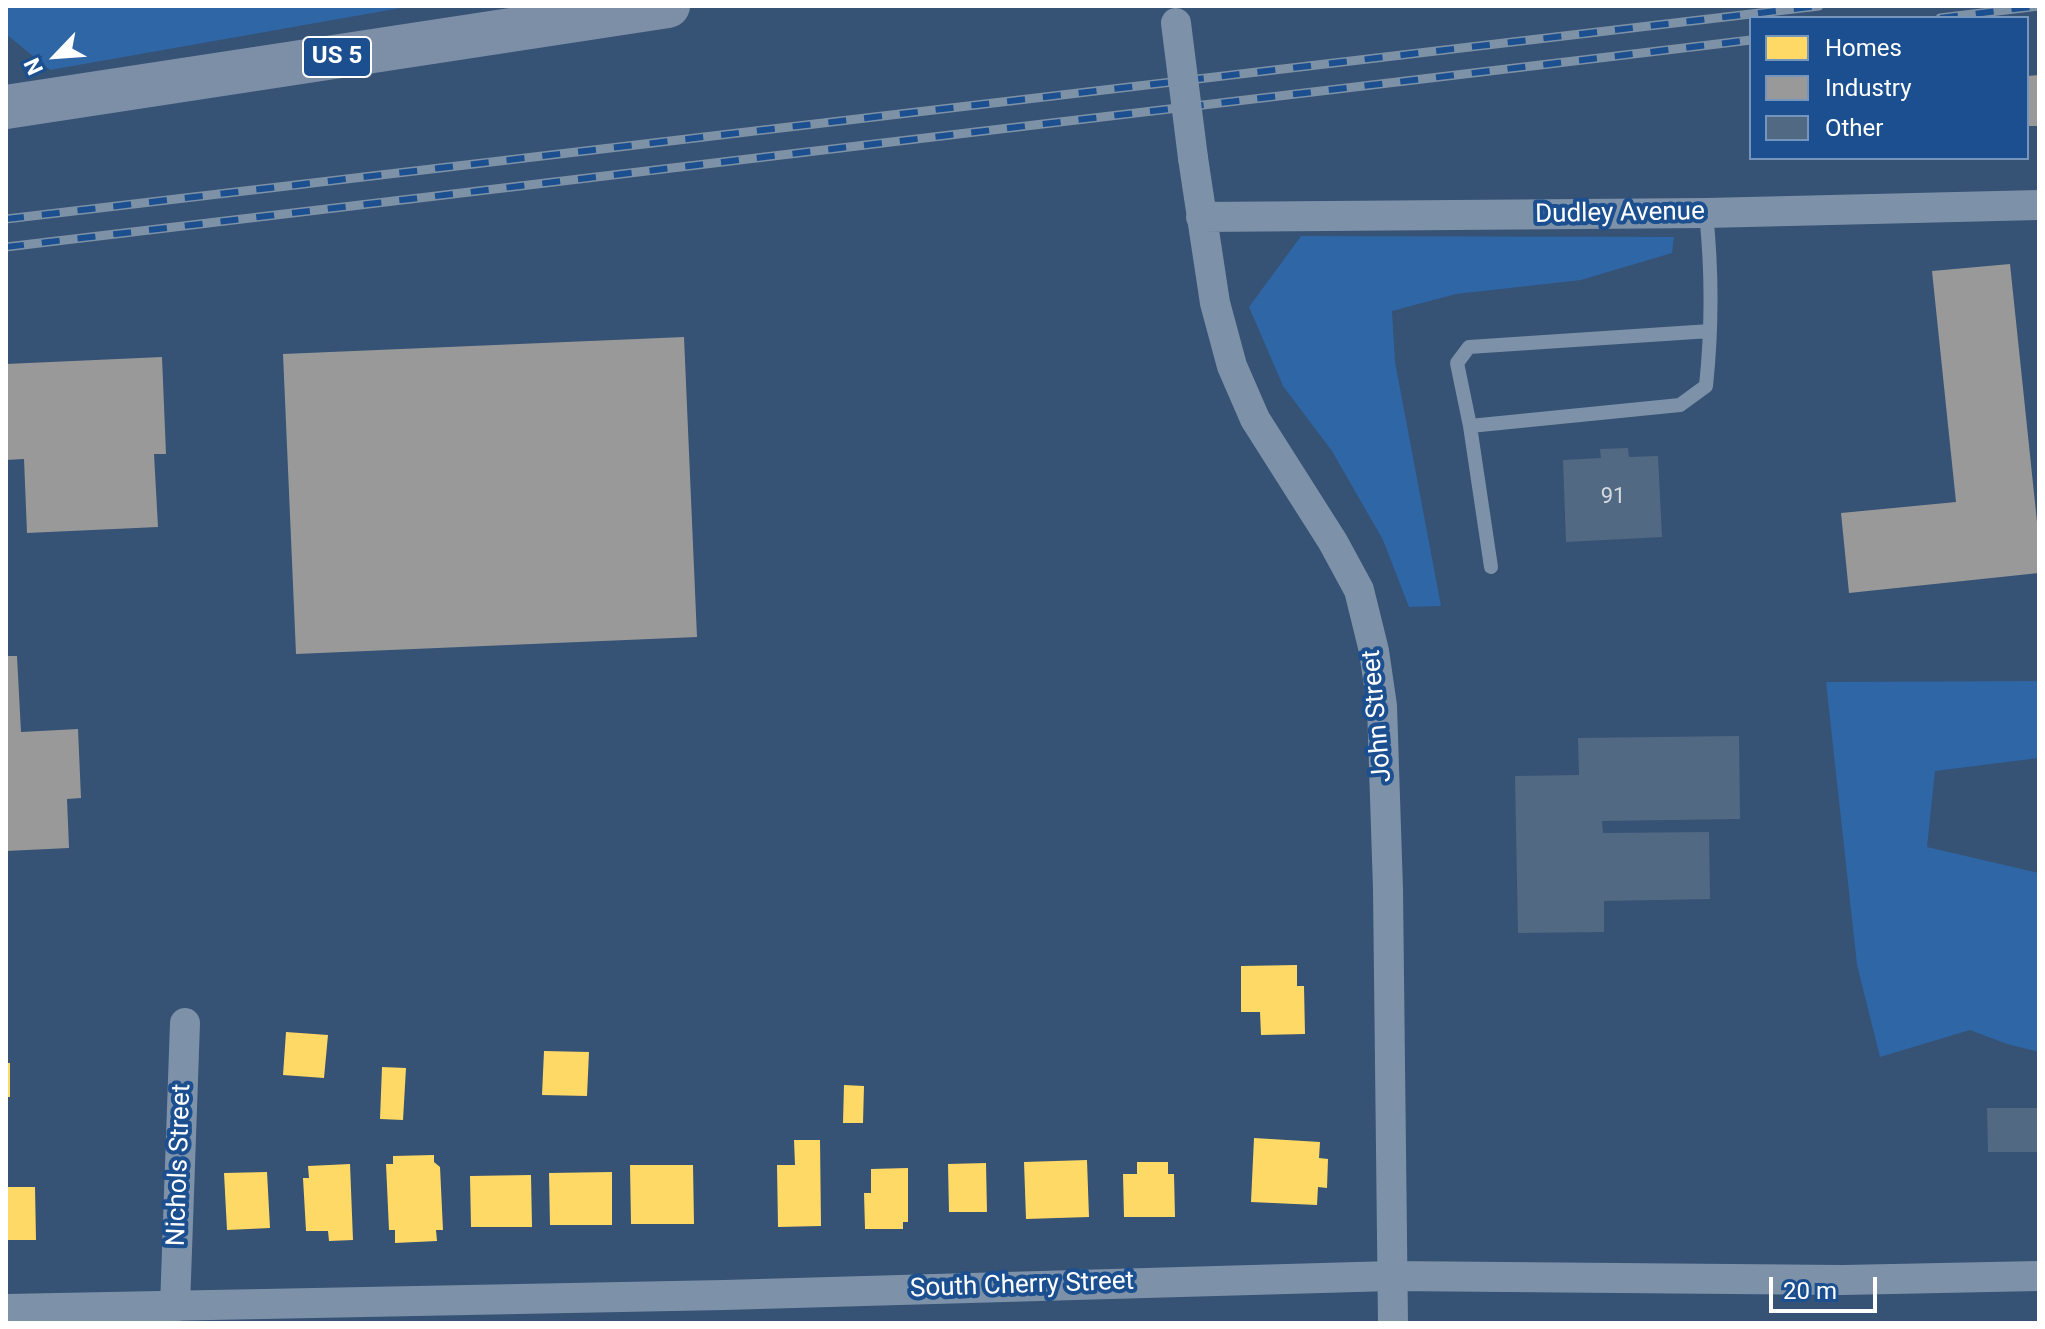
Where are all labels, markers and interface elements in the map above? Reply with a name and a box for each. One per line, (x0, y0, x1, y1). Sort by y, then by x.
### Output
north arrow (16, 16, 96, 96)
legend (1749, 16, 2029, 160)
text: Homes (1825, 34, 1902, 62)
road number: US 5 (303, 37, 371, 77)
text: N (19, 54, 48, 79)
text: Industry (1825, 74, 1911, 102)
text: Other (1825, 114, 1883, 142)
street label: Dudley Avenue (1535, 197, 1705, 231)
house number: 91 (1601, 484, 1625, 510)
street label: John Street (1357, 648, 1399, 784)
street label: Nichols Street (162, 1083, 198, 1247)
scale bar (1773, 1261, 1881, 1311)
street label: South Cherry Street (909, 1266, 1135, 1306)
text: 20 m (1783, 1277, 1837, 1305)

